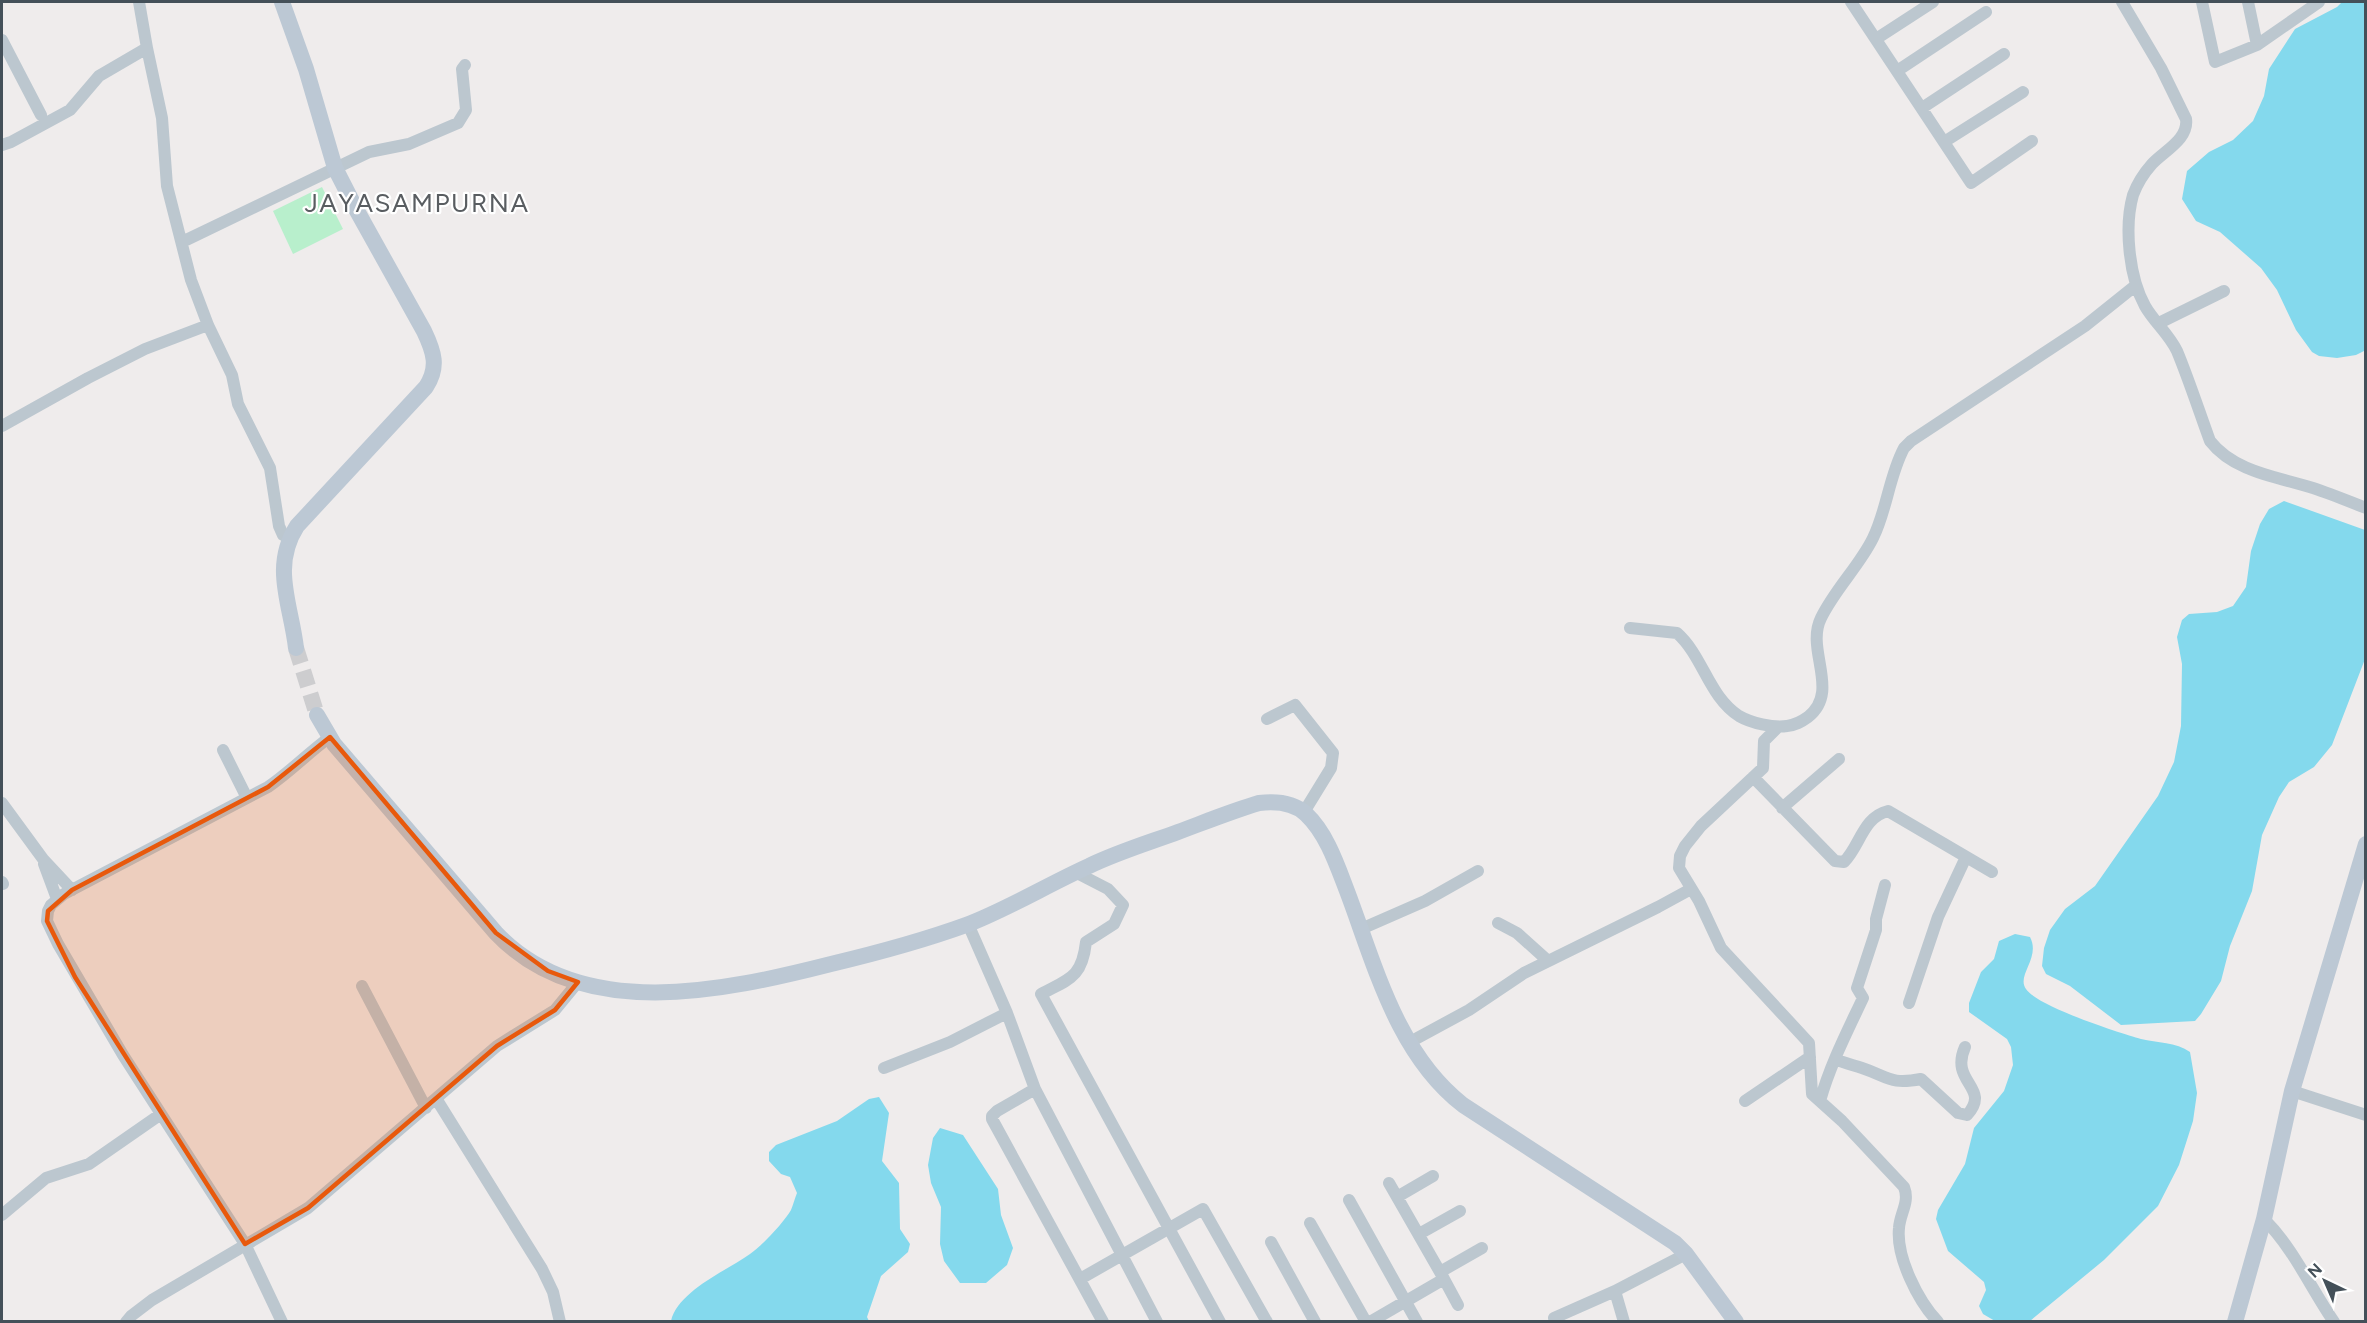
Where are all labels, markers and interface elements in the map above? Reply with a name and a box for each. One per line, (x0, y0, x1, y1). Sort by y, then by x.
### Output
district label: JAYASAMPURNA (304, 187, 530, 219)
north arrow (2295, 1251, 2355, 1311)
text: N (2304, 1259, 2326, 1282)

